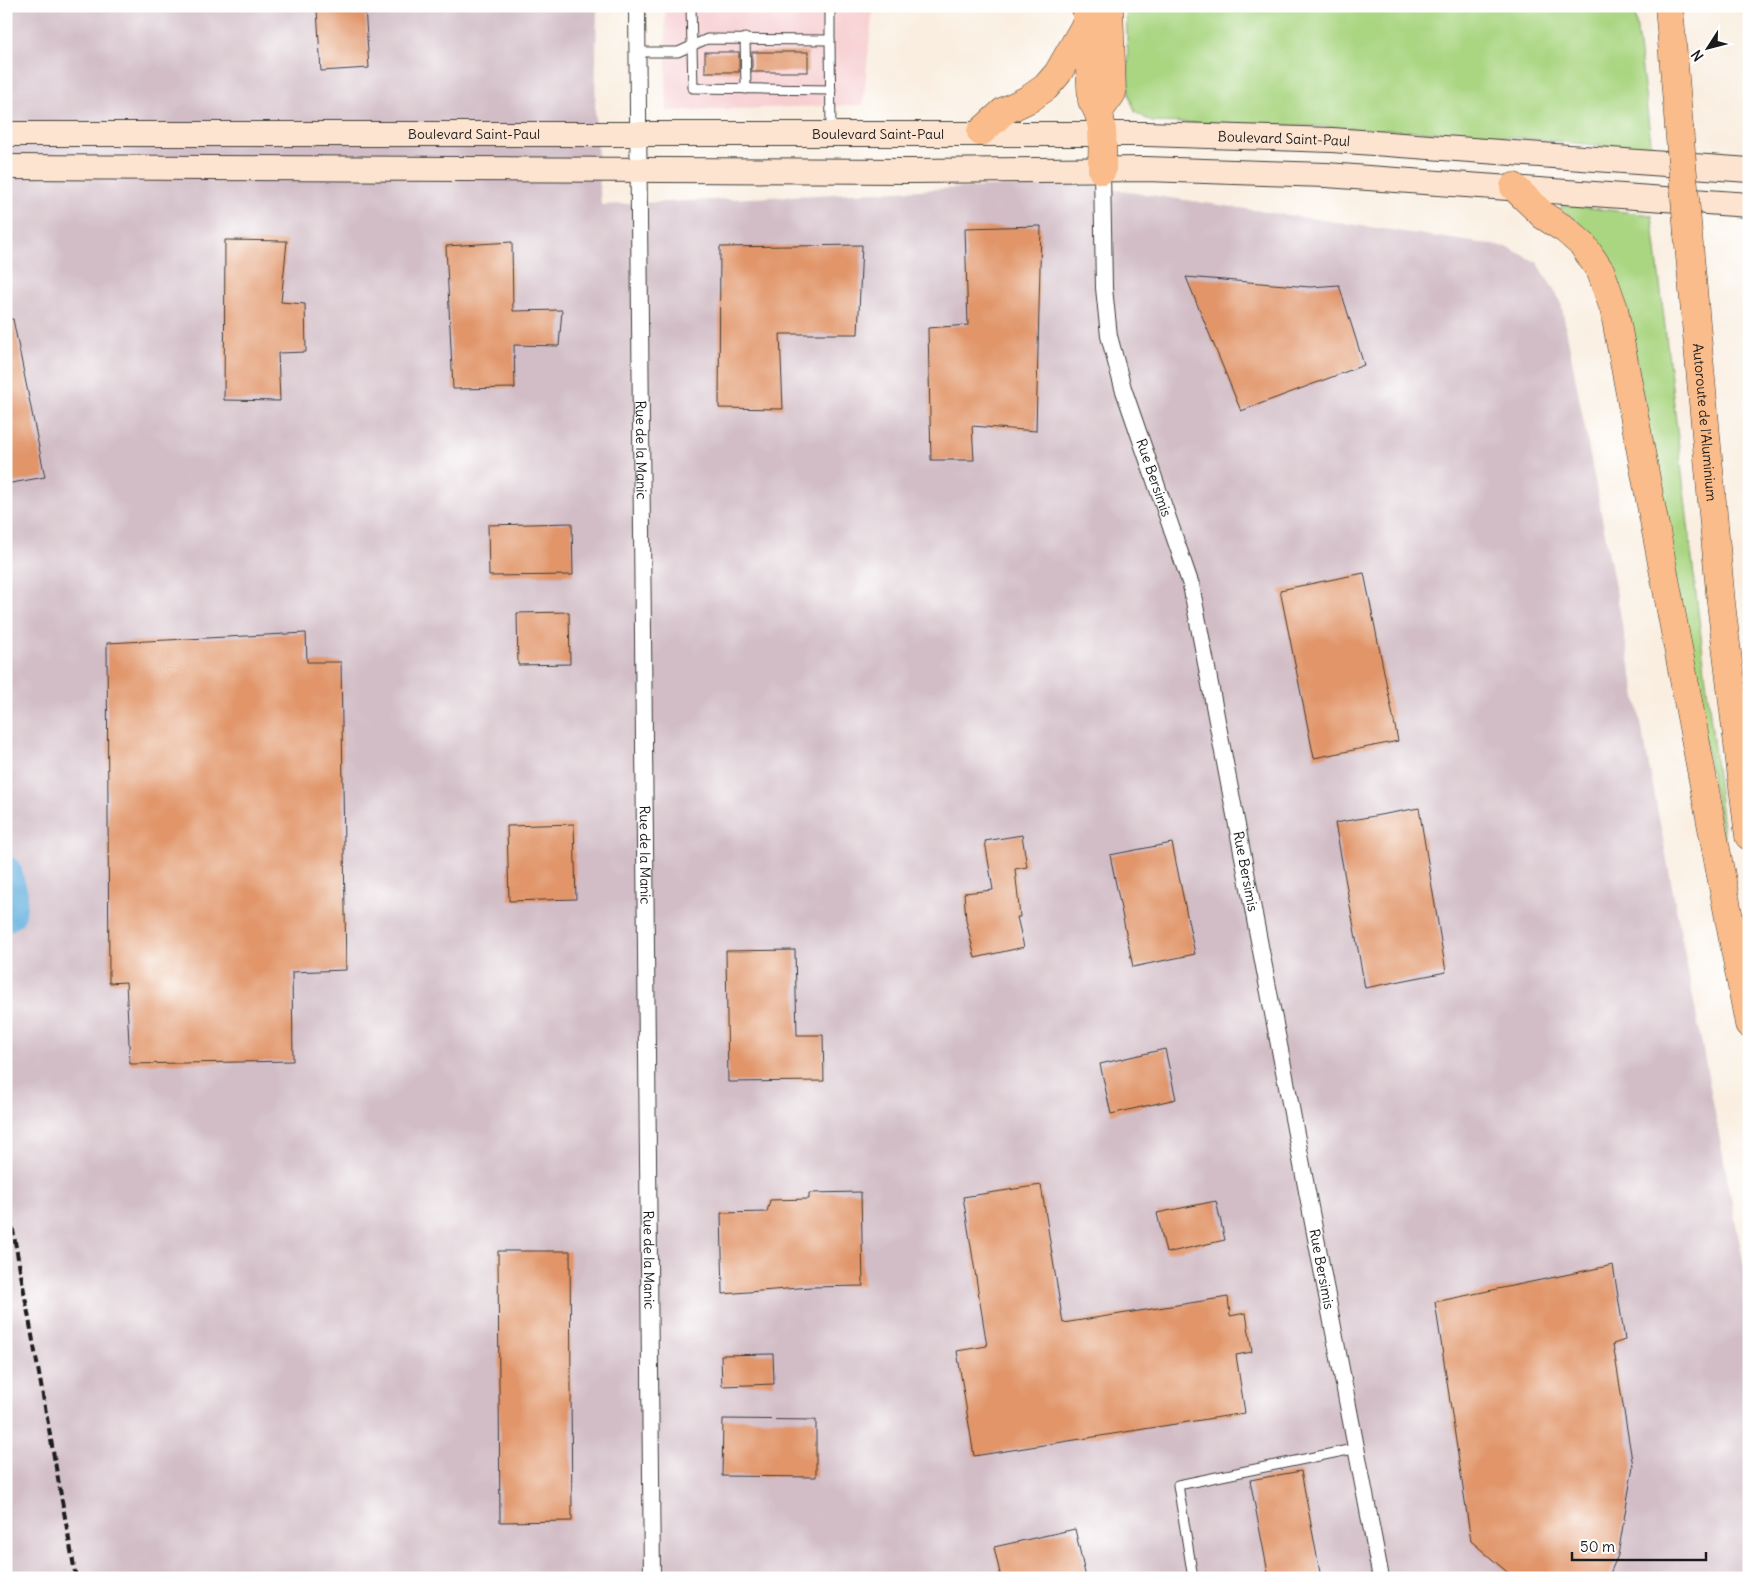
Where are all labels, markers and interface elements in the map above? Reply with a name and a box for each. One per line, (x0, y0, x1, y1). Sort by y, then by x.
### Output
north arrow (1682, 22, 1732, 72)
text: N (1687, 46, 1708, 65)
street label: Boulevard Saint-Paul (408, 125, 540, 143)
street label: Boulevard Saint-Paul (812, 125, 944, 143)
street label: Boulevard Saint-Paul (1217, 127, 1351, 150)
street label: Autoroute de l'Aluminium (1689, 342, 1721, 502)
street label: Rue de la Manic (632, 400, 651, 500)
street label: Rue Bersimis (1132, 436, 1176, 519)
street label: Rue de la Manic (636, 805, 655, 905)
street label: Rue Bersimis (1229, 830, 1262, 913)
street label: Rue de la Manic (639, 1210, 658, 1310)
street label: Rue Bersimis (1305, 1227, 1338, 1311)
scale bar (1572, 1529, 1706, 1561)
text: 50 m (1580, 1537, 1615, 1556)

